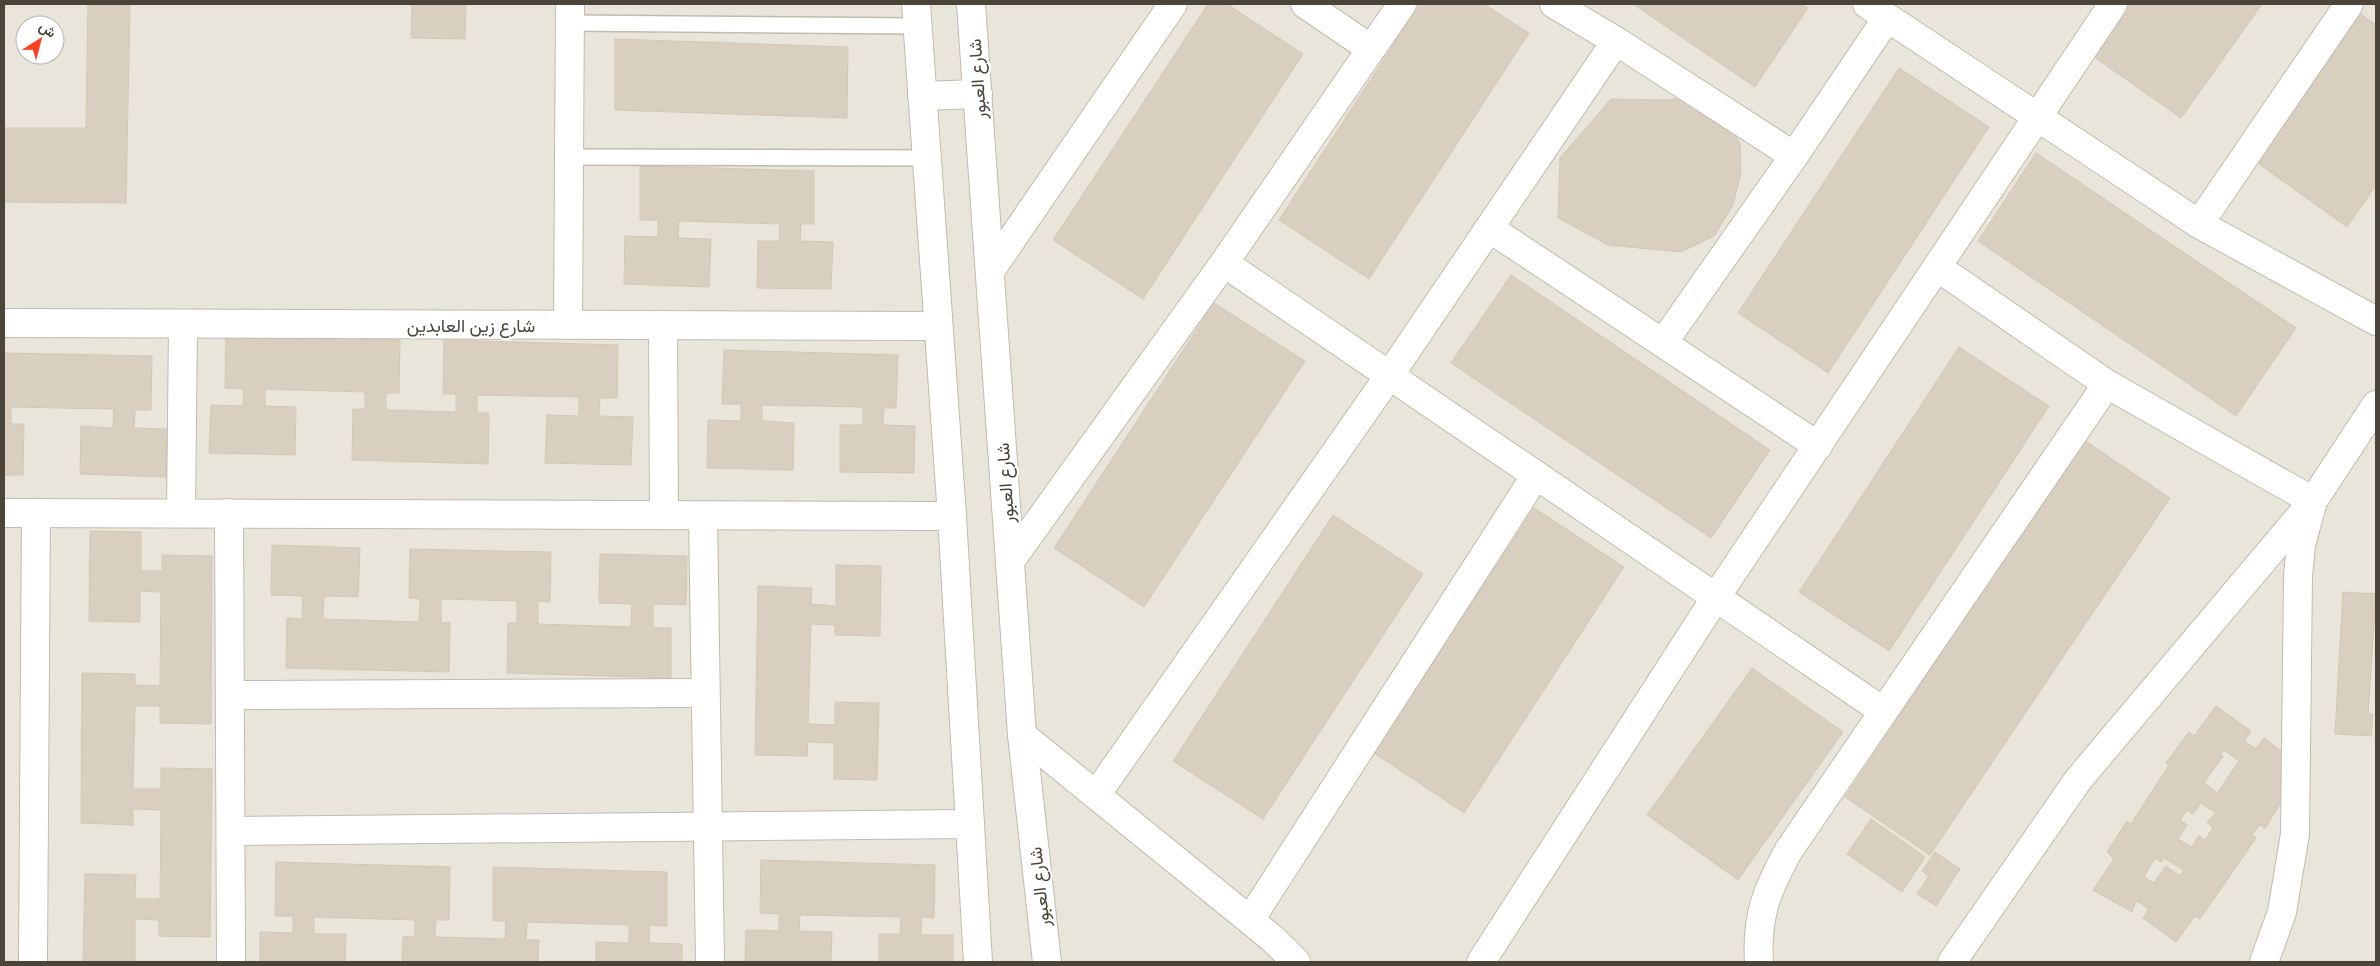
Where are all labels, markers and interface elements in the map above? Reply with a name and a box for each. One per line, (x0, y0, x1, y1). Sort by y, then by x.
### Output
north arrow (15, 15, 65, 65)
text: ش (36, 17, 60, 42)
street label: شارع العبور (963, 38, 992, 121)
street label: شارع زين العابدين (407, 314, 535, 338)
street label: شارع العبور (991, 442, 1020, 525)
street label: شارع العبور (1023, 846, 1056, 929)

